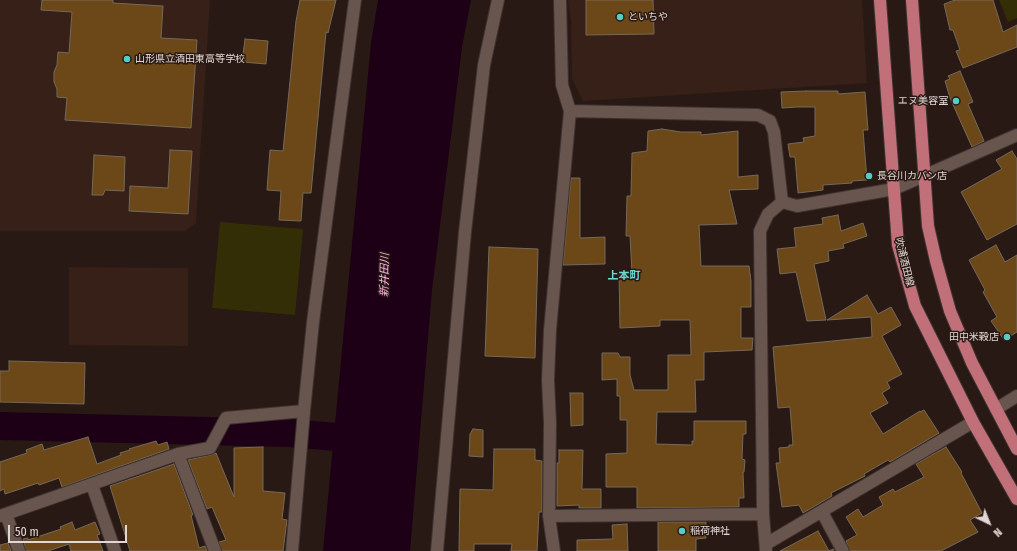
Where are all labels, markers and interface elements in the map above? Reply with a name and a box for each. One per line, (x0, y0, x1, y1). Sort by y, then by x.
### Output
place label: といちや (628, 11, 668, 23)
marker: といちや (615, 12, 625, 22)
place label: 山形県立酒田東高等学校 (135, 53, 245, 65)
marker: 山形県立酒田東高等学校 (122, 54, 132, 64)
place label: エヌ美容室 (898, 95, 948, 107)
marker: エヌ美容室 (951, 96, 961, 106)
place label: 長谷川カバン店 (877, 170, 947, 182)
marker: 長谷川カバン店 (864, 171, 874, 181)
street label: 吹浦酒田線 (892, 236, 916, 288)
water label: 新井田川 (378, 253, 392, 297)
district label: 上本町 (608, 269, 640, 283)
place label: 田中米穀店 (949, 331, 999, 343)
marker: 田中米穀店 (1002, 332, 1012, 342)
north arrow (969, 503, 1009, 543)
scale bar (10, 517, 129, 543)
text: 50 m (15, 525, 39, 539)
place label: 稲荷神社 (690, 525, 730, 537)
text: N (991, 525, 1004, 539)
marker: 稲荷神社 (677, 526, 687, 536)

